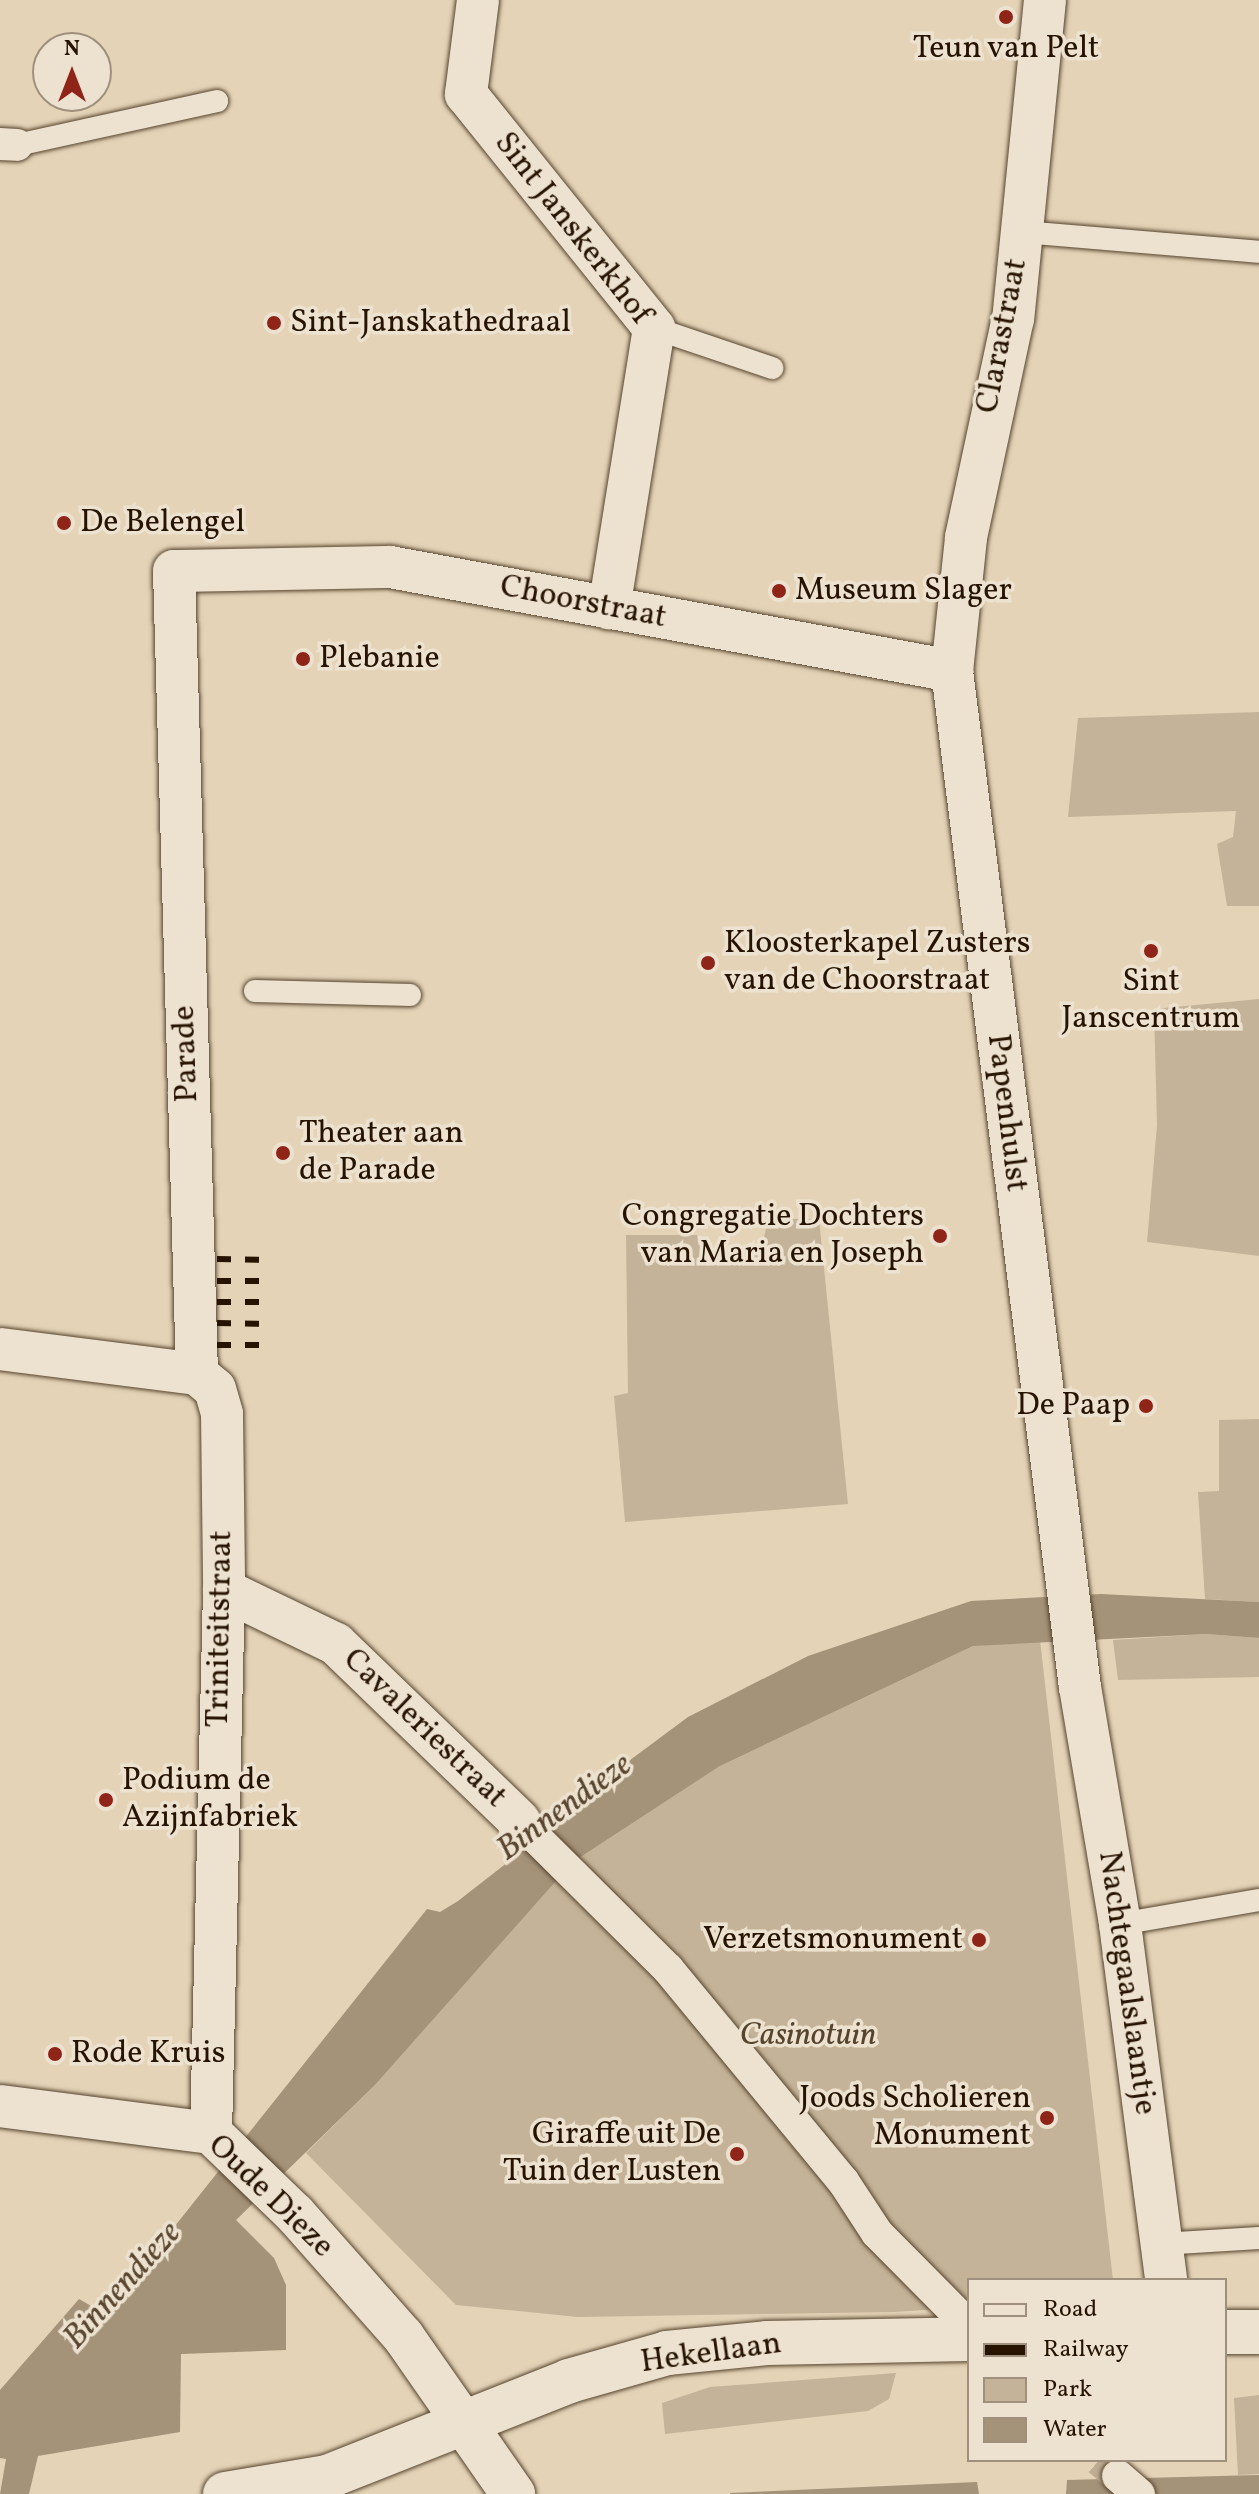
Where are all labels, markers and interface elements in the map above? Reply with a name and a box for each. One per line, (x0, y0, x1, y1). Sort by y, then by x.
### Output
marker: Teun van Pelt (997, 8, 1015, 26)
place label: Teun van Pelt (912, 30, 1100, 68)
north arrow (32, 32, 112, 112)
text: N (64, 34, 80, 65)
street label: Sint Janskerkhof (485, 125, 659, 333)
street label: Clarastraat (969, 255, 1037, 417)
place label: Sint-Janskathedraal (290, 304, 571, 342)
marker: Sint-Janskathedraal (265, 314, 283, 332)
place label: De Belengel (80, 504, 245, 542)
marker: De Belengel (55, 514, 73, 532)
street label: Choorstraat (497, 568, 669, 638)
place label: Museum Slager (795, 572, 1012, 610)
marker: Museum Slager (770, 582, 788, 600)
place label: Plebanie (319, 640, 440, 678)
marker: Plebanie (294, 650, 312, 668)
place label: Kloosterkapel Zusters van de Choorstraat (724, 926, 1030, 1001)
marker: Sint Janscentrum (1142, 942, 1160, 960)
marker: Kloosterkapel Zusters van de Choorstraat (699, 954, 717, 972)
place label: Sint Janscentrum (1062, 964, 1240, 1039)
street label: Parade (166, 1005, 208, 1103)
street label: Papenhulst (977, 1032, 1035, 1194)
place label: Theater aan de Parade (299, 1116, 464, 1191)
marker: Theater aan de Parade (274, 1144, 292, 1162)
place label: Congregatie Dochters van Maria en Joseph (622, 1199, 924, 1274)
marker: Congregatie Dochters van Maria en Joseph (931, 1227, 949, 1245)
place label: De Paap (1016, 1387, 1130, 1425)
marker: De Paap (1137, 1397, 1155, 1415)
street label: Triniteitstraat (200, 1530, 242, 1728)
street label: Cavaleriestraat (334, 1641, 514, 1817)
water label: Binnendieze (489, 1745, 641, 1871)
place label: Podium de Azijnfabriek (122, 1763, 298, 1838)
marker: Podium de Azijnfabriek (97, 1791, 115, 1809)
street label: Nachtegaalslaantje (1088, 1849, 1164, 2117)
place label: Verzetsmonument (703, 1921, 963, 1959)
marker: Verzetsmonument (970, 1931, 988, 1949)
park label: Casinotuin (740, 2017, 876, 2055)
place label: Rode Kruis (71, 2035, 225, 2073)
marker: Rode Kruis (46, 2045, 64, 2063)
place label: Joods Scholieren Monument (799, 2081, 1031, 2156)
marker: Joods Scholieren Monument (1038, 2109, 1056, 2127)
place label: Giraffe uit De Tuin der Lusten (503, 2117, 721, 2192)
street label: Oude Dieze (199, 2127, 341, 2267)
marker: Giraffe uit De Tuin der Lusten (728, 2145, 746, 2163)
water label: Binnendieze (55, 2214, 191, 2358)
legend (967, 2278, 1227, 2462)
text: Road (1043, 2293, 1097, 2327)
street label: Hekellaan (638, 2325, 784, 2383)
text: Railway (1043, 2333, 1129, 2367)
text: Park (1043, 2373, 1092, 2407)
text: Water (1043, 2413, 1107, 2447)

